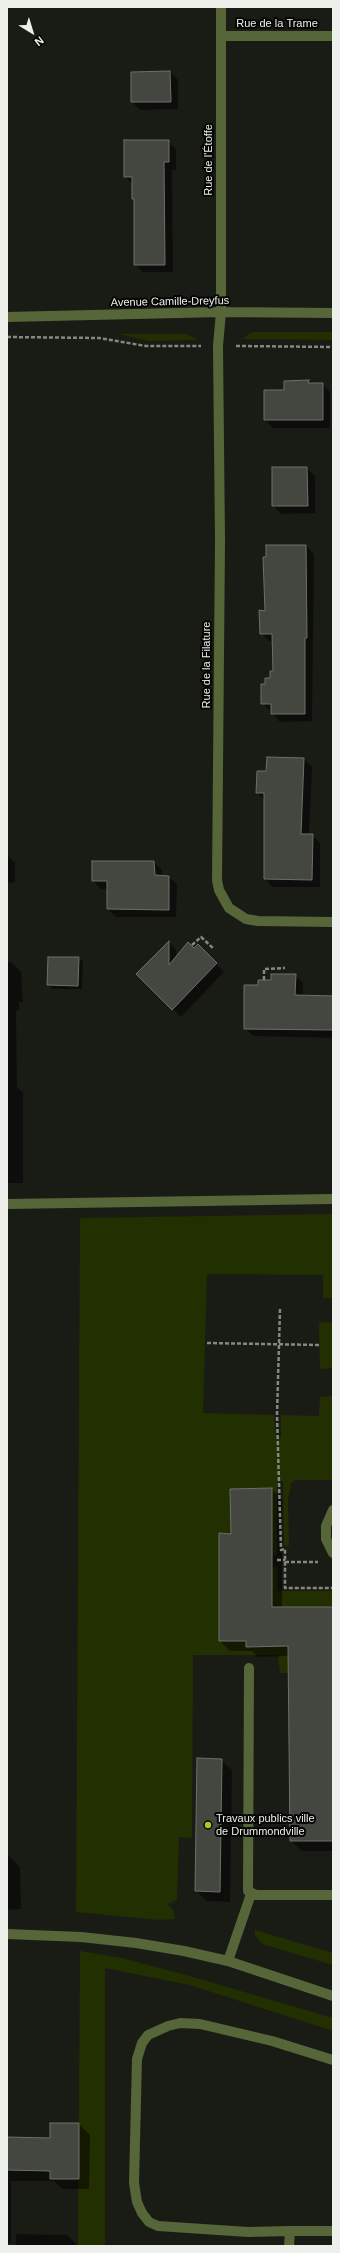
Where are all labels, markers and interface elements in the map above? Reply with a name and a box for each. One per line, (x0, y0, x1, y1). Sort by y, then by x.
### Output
north arrow (12, 12, 52, 52)
street label: Rue de la Trame (236, 17, 318, 31)
text: N (33, 34, 46, 49)
street label: Rue de l'Étoffe (202, 124, 216, 196)
street label: Avenue Camille-Dreyfus (111, 294, 229, 310)
street label: Rue de la Filature (200, 622, 214, 708)
place label: Travaux publics ville de Drummondville (216, 1812, 315, 1838)
marker: Travaux publics ville de Drummondville (203, 1820, 213, 1830)

